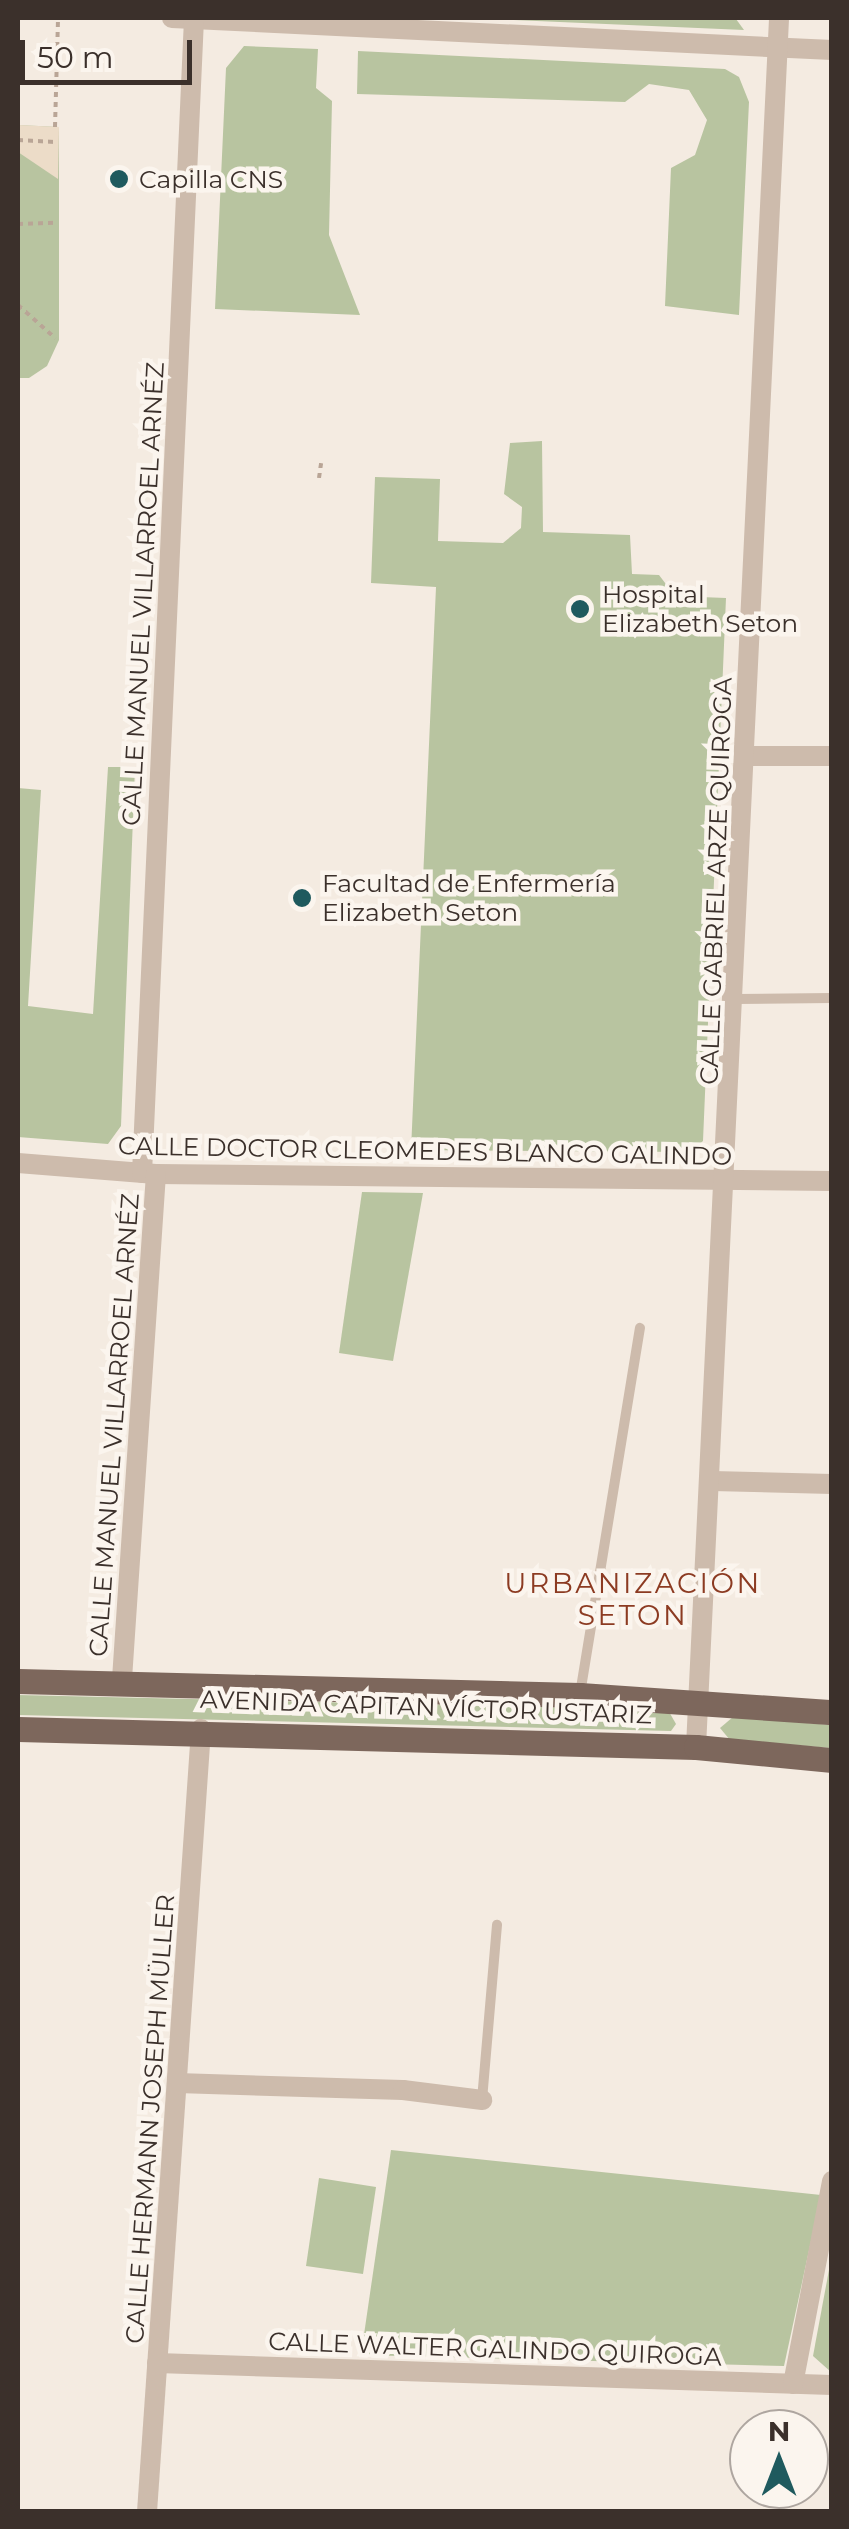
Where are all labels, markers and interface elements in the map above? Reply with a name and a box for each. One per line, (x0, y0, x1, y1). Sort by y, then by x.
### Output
scale bar (25, 20, 198, 82)
text: 50 m (37, 39, 114, 76)
place label: Capilla CNS (139, 164, 283, 194)
marker: Capilla CNS (108, 168, 130, 190)
street label: CALLE MANUEL VILLARROEL ARNÉZ (116, 361, 170, 827)
place label: Hospital Elizabeth Seton (602, 580, 798, 639)
marker: Hospital Elizabeth Seton (567, 596, 593, 622)
street label: CALLE GABRIEL ARZE QUIROGA (694, 677, 738, 1085)
place label: Facultad de Enfermería Elizabeth Seton (322, 869, 616, 928)
marker: Facultad de Enfermería Elizabeth Seton (291, 887, 313, 909)
street label: CALLE DOCTOR CLEOMEDES BLANCO GALINDO (118, 1131, 732, 1171)
street label: CALLE MANUEL VILLARROEL ARNÉZ (83, 1192, 145, 1658)
district label: URBANIZACIÓN SETON (504, 1566, 762, 1632)
street label: AVENIDA CAPITAN VÍCTOR USTARIZ (200, 1684, 652, 1730)
street label: CALLE HERMANN JOSEPH MÜLLER (119, 1893, 181, 2345)
street label: CALLE WALTER GALINDO QUIROGA (268, 2326, 722, 2372)
north arrow (729, 2409, 829, 2509)
text: N (768, 2414, 790, 2448)

